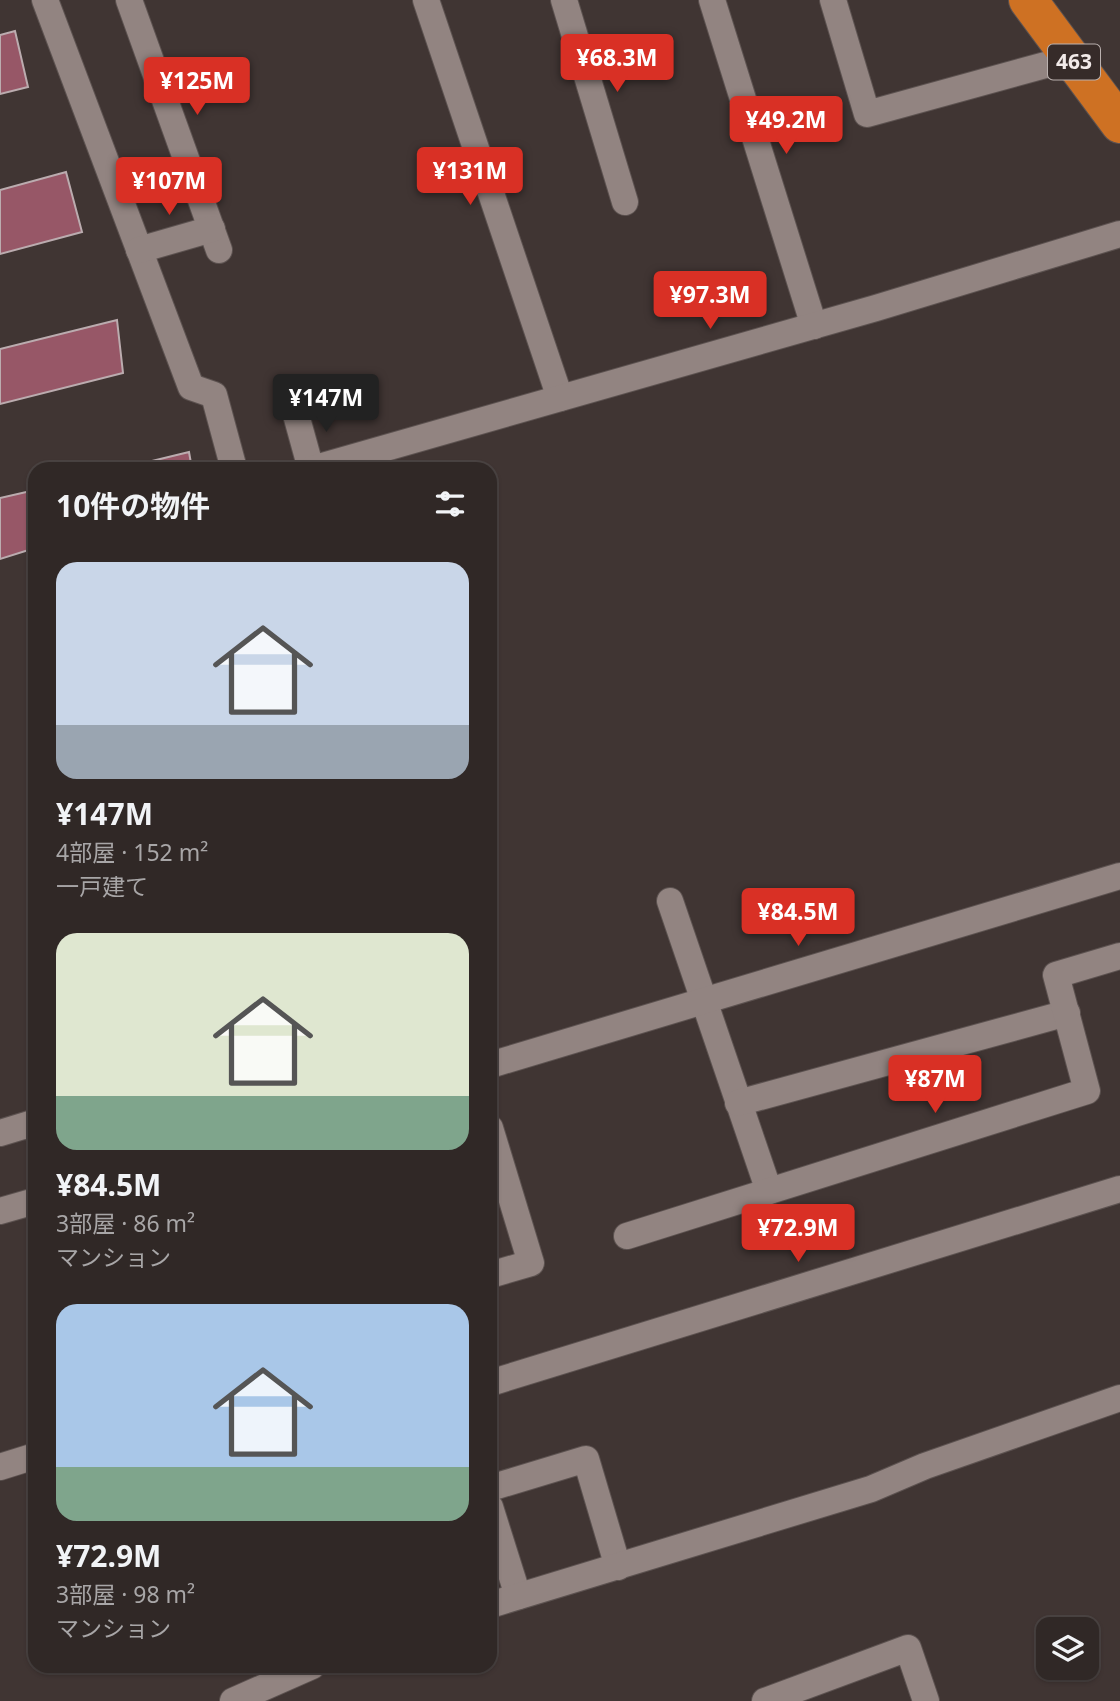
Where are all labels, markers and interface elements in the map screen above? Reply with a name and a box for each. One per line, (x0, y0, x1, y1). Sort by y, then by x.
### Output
pin: ¥68.3M (560, 34, 674, 94)
text: ¥68.3M (577, 41, 657, 73)
road number: 463 (1048, 44, 1100, 80)
pin: ¥125M (148, 58, 246, 117)
text: ¥125M (160, 64, 234, 96)
pin: ¥49.2M (729, 96, 843, 156)
text: ¥49.2M (746, 103, 826, 135)
pin: ¥131M (421, 148, 519, 207)
text: ¥131M (433, 154, 507, 186)
pin: ¥107M (120, 158, 218, 217)
text: ¥107M (132, 164, 206, 196)
pin: ¥97.3M (653, 272, 767, 331)
text: ¥97.3M (670, 278, 750, 310)
pin: ¥147M (277, 374, 375, 434)
text: ¥147M (289, 381, 363, 413)
text: 10件の物件 (56, 485, 210, 526)
icon: filters (431, 485, 469, 523)
icon: home (200, 607, 326, 733)
text: ¥147M (56, 793, 153, 834)
text: 4部屋 · 152 m² (56, 836, 208, 868)
text: 一戸建て (56, 870, 148, 902)
pin: ¥84.5M (741, 888, 855, 948)
text: ¥84.5M (758, 895, 838, 927)
icon: home (200, 978, 326, 1104)
pin: ¥87M (894, 1056, 976, 1115)
text: ¥87M (904, 1062, 966, 1094)
text: ¥84.5M (56, 1164, 161, 1205)
pin: ¥72.9M (741, 1204, 855, 1264)
text: 3部屋 · 86 m² (56, 1207, 195, 1239)
text: ¥72.9M (758, 1211, 838, 1243)
text: マンション (56, 1241, 171, 1273)
icon: home (200, 1349, 326, 1475)
text: ¥72.9M (56, 1535, 161, 1576)
text: 3部屋 · 98 m² (56, 1578, 195, 1610)
text: マンション (56, 1612, 171, 1644)
map controls (1036, 1617, 1099, 1680)
button: layers (1036, 1617, 1099, 1680)

